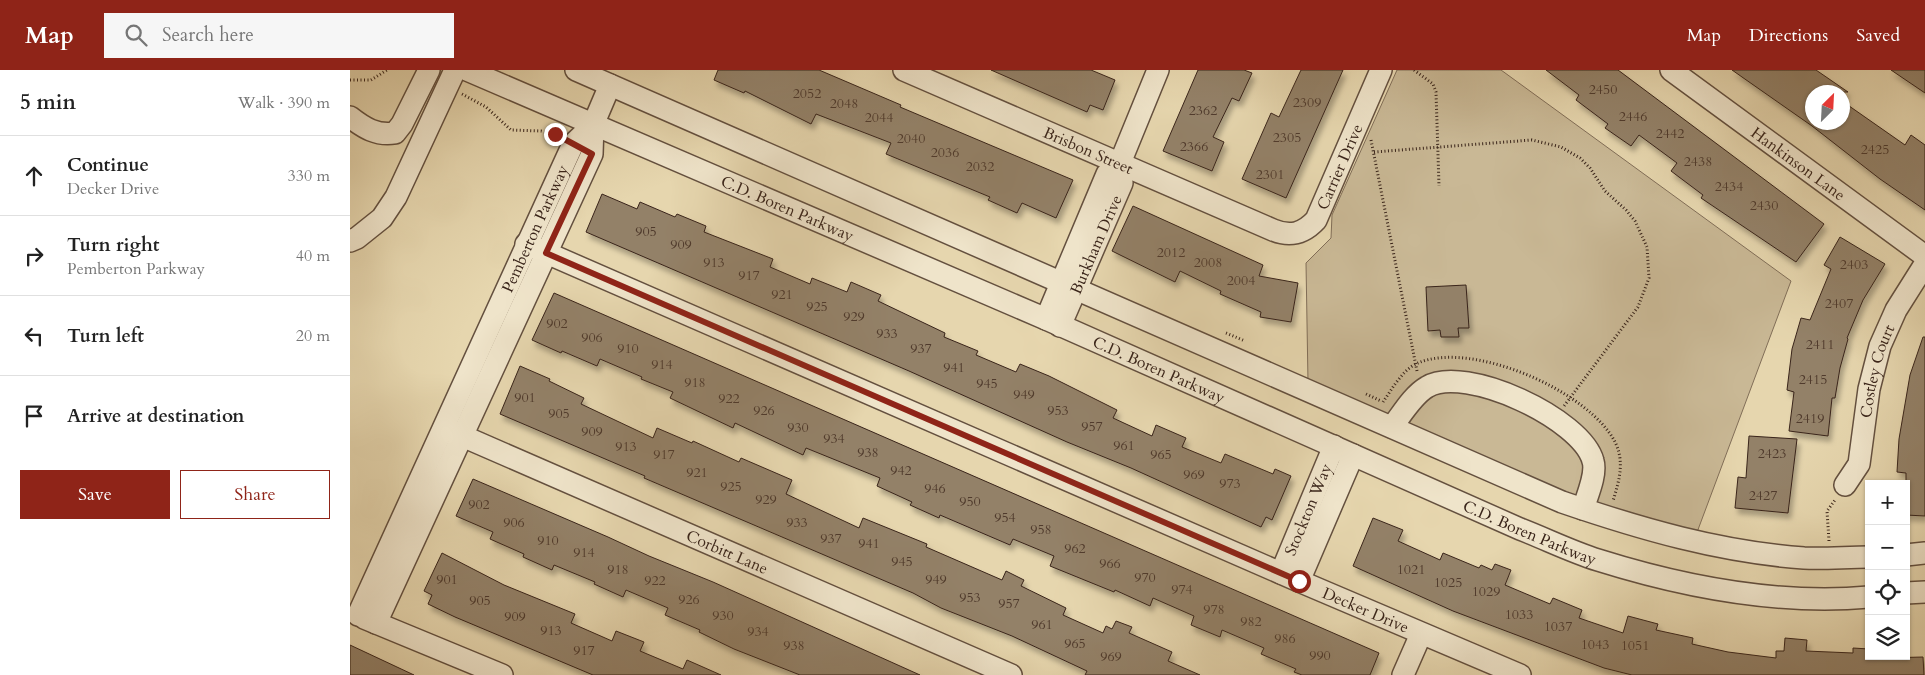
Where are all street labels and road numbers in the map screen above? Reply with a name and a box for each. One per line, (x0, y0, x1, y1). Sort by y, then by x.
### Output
street label: Carrier Drive (1312, 121, 1368, 213)
street label: Brisbon Street (1040, 122, 1136, 180)
street label: Hankinson Lane (1746, 122, 1850, 206)
street label: Pemberton Parkway (497, 161, 574, 296)
street label: C.D. Boren Parkway (717, 171, 858, 247)
street label: Burkham Drive (1065, 192, 1128, 298)
street label: Costley Court (1855, 321, 1900, 419)
street label: C.D. Boren Parkway (1089, 331, 1229, 409)
street label: Stockton Way (1280, 460, 1338, 559)
street label: C.D. Boren Parkway (1459, 495, 1600, 571)
street label: Corbitt Lane (683, 525, 771, 580)
street label: Decker Drive (1319, 582, 1412, 639)

